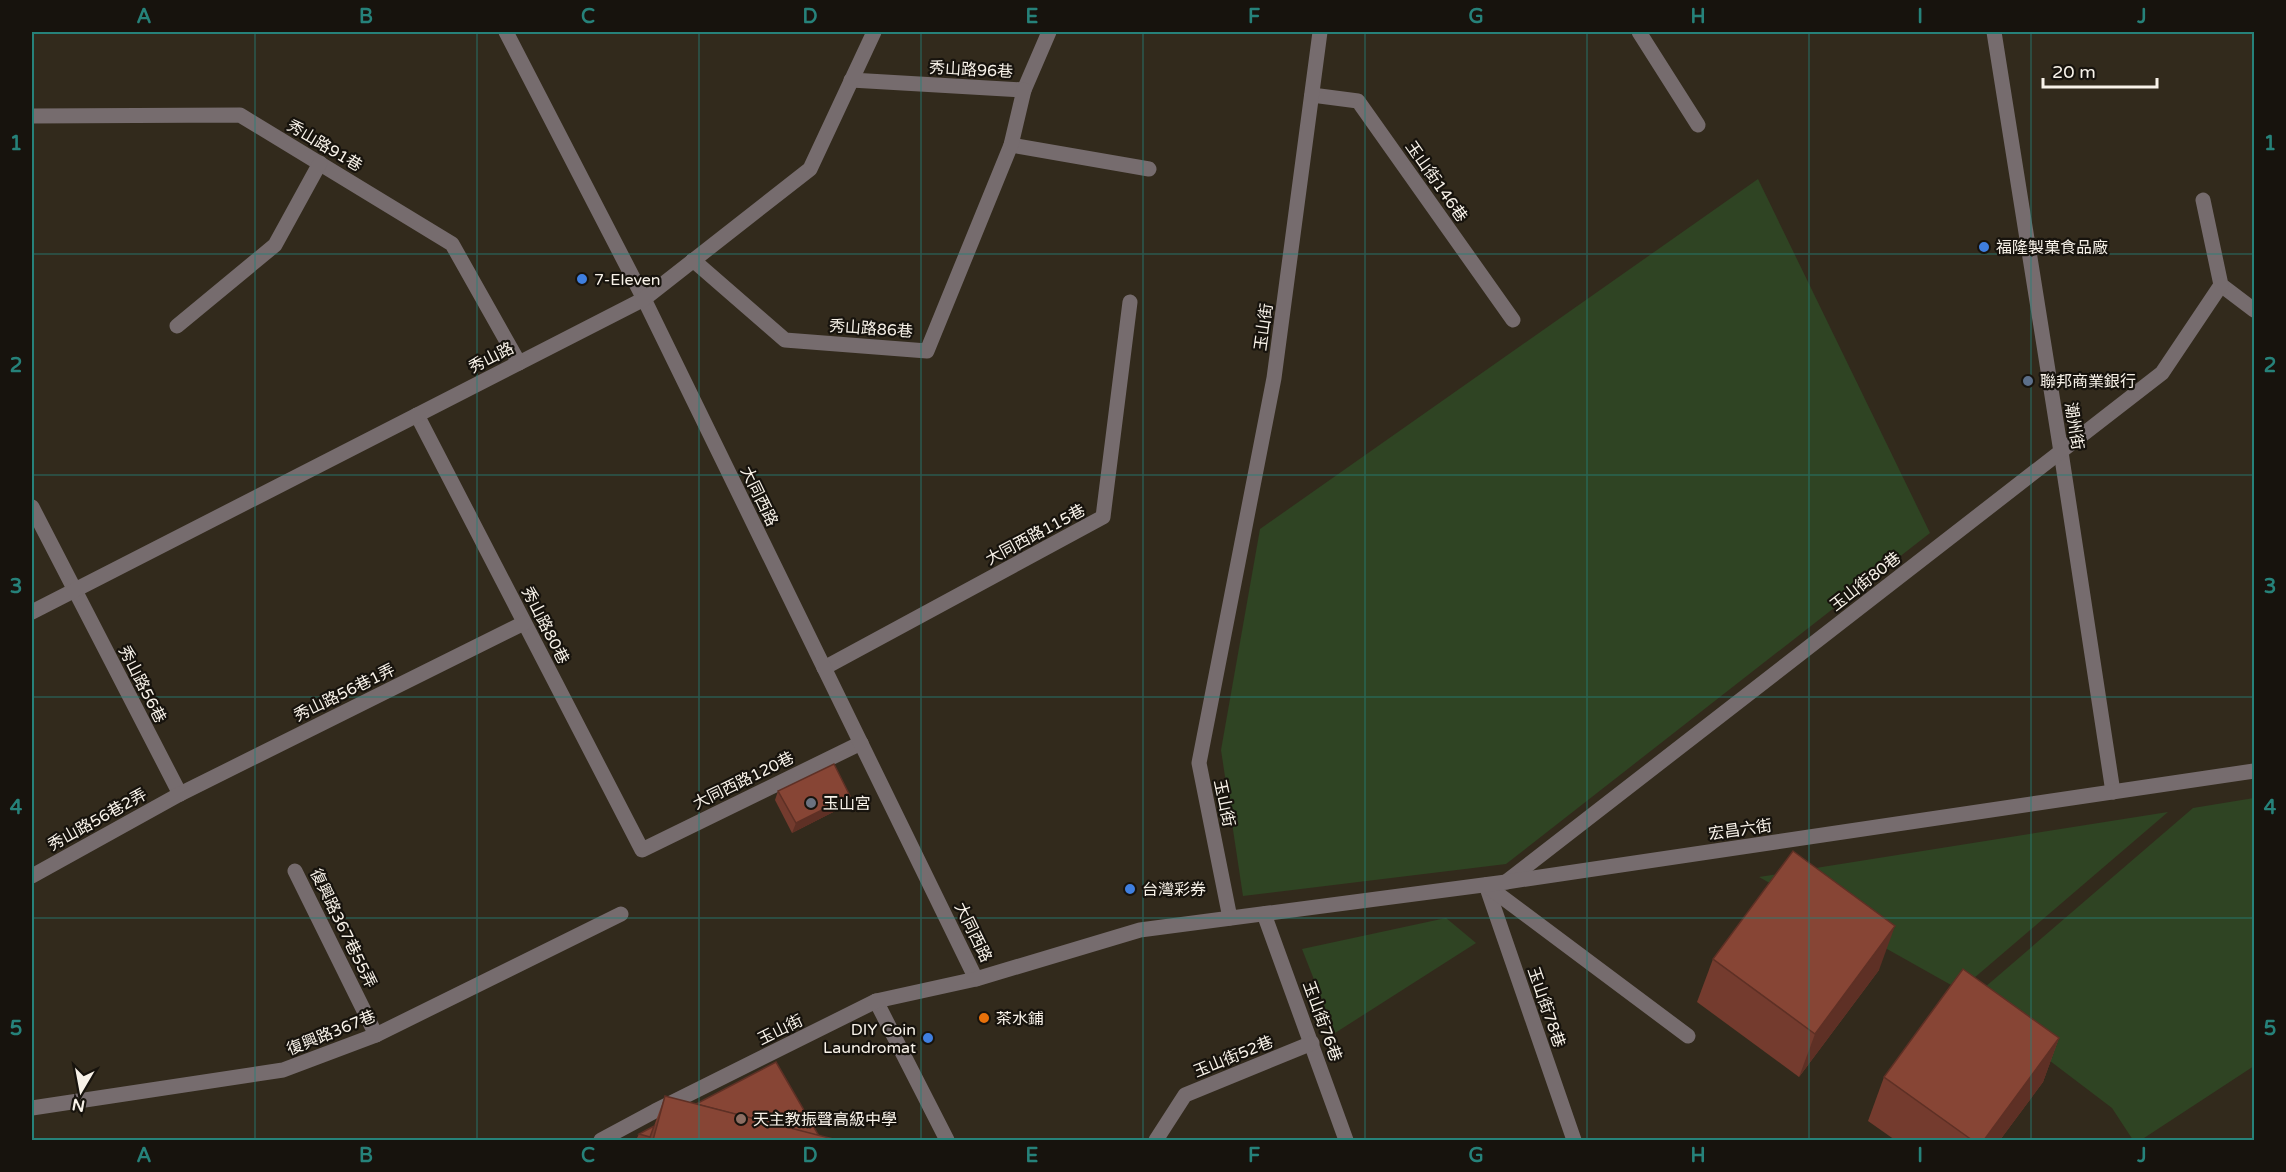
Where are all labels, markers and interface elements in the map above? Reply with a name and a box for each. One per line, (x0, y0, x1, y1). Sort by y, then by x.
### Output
text: A (137, 5, 152, 29)
text: B (359, 5, 373, 29)
text: C (581, 5, 595, 29)
text: D (802, 5, 818, 29)
text: E (1026, 5, 1039, 29)
text: F (1248, 5, 1260, 29)
text: G (1468, 5, 1484, 29)
text: H (1690, 5, 1706, 29)
text: I (1917, 5, 1923, 29)
text: J (2136, 5, 2147, 29)
scale bar (2043, 51, 2157, 89)
street label: 秀山路96巷 (928, 58, 1013, 82)
text: 20 m (2052, 61, 2096, 83)
street label: 秀山路91巷 (283, 116, 366, 176)
text: 1 (10, 132, 22, 156)
text: 1 (2264, 132, 2276, 156)
street label: 玉山街146巷 (1401, 137, 1471, 226)
place label: 福隆製菓食品廠 (1996, 238, 2108, 258)
marker: 福隆製菓食品廠 (1977, 240, 1991, 254)
place label: 7-Eleven (594, 270, 661, 290)
marker: 7-Eleven (575, 272, 589, 286)
street label: 玉山街 (1251, 302, 1277, 352)
street label: 秀山路86巷 (828, 316, 914, 342)
street label: 秀山路 (466, 338, 517, 378)
text: 2 (10, 354, 22, 378)
text: 2 (2264, 354, 2276, 378)
place label: 聯邦商業銀行 (2040, 372, 2136, 392)
marker: 聯邦商業銀行 (2021, 374, 2035, 388)
street label: 潮州街 (2060, 401, 2088, 451)
street label: 大同西路 (736, 463, 782, 530)
street label: 大同西路115巷 (982, 500, 1089, 570)
street label: 玉山街80巷 (1826, 548, 1905, 616)
text: 3 (10, 575, 22, 599)
text: 3 (2264, 575, 2276, 599)
street label: 秀山路80巷 (517, 583, 573, 667)
street label: 秀山路56巷 (114, 642, 170, 726)
street label: 秀山路56巷1弄 (291, 660, 398, 726)
street label: 大同西路120巷 (690, 748, 797, 814)
street label: 玉山街 (1209, 778, 1239, 829)
street label: 秀山路56巷2弄 (44, 784, 151, 855)
place label: 玉山宮 (823, 794, 871, 814)
text: 4 (10, 796, 23, 820)
marker: 玉山宮 (804, 796, 818, 810)
text: 4 (2264, 796, 2277, 820)
street label: 宏昌六街 (1707, 816, 1773, 844)
street label: 復興路367巷55弄 (306, 866, 381, 991)
place label: 台灣彩券 (1142, 880, 1206, 900)
marker: 台灣彩券 (1123, 882, 1137, 896)
street label: 大同西路 (950, 899, 996, 966)
street label: 玉山街78巷 (1523, 964, 1569, 1050)
street label: 玉山街76巷 (1298, 978, 1346, 1064)
street label: 復興路367巷 (284, 1006, 379, 1060)
place label: 茶水鋪 (996, 1009, 1044, 1029)
street label: 玉山街 (754, 1010, 806, 1049)
marker: 茶水鋪 (977, 1011, 991, 1025)
text: 5 (10, 1017, 22, 1041)
text: 5 (2264, 1017, 2276, 1041)
place label: DIY Coin Laundromat (823, 1020, 916, 1058)
marker: DIY Coin Laundromat (921, 1031, 935, 1045)
street label: 玉山街52巷 (1191, 1032, 1276, 1082)
north arrow (51, 1061, 111, 1121)
text: N (71, 1094, 87, 1116)
place label: 天主教振聲高級中學 (753, 1110, 897, 1130)
marker: 天主教振聲高級中學 (734, 1112, 748, 1126)
text: A (137, 1144, 152, 1168)
text: B (359, 1144, 373, 1168)
text: C (581, 1144, 595, 1168)
text: D (802, 1144, 818, 1168)
text: E (1026, 1144, 1039, 1168)
text: F (1248, 1144, 1260, 1168)
text: G (1468, 1144, 1484, 1168)
text: H (1690, 1144, 1706, 1168)
text: I (1917, 1144, 1923, 1168)
text: J (2136, 1144, 2147, 1168)

